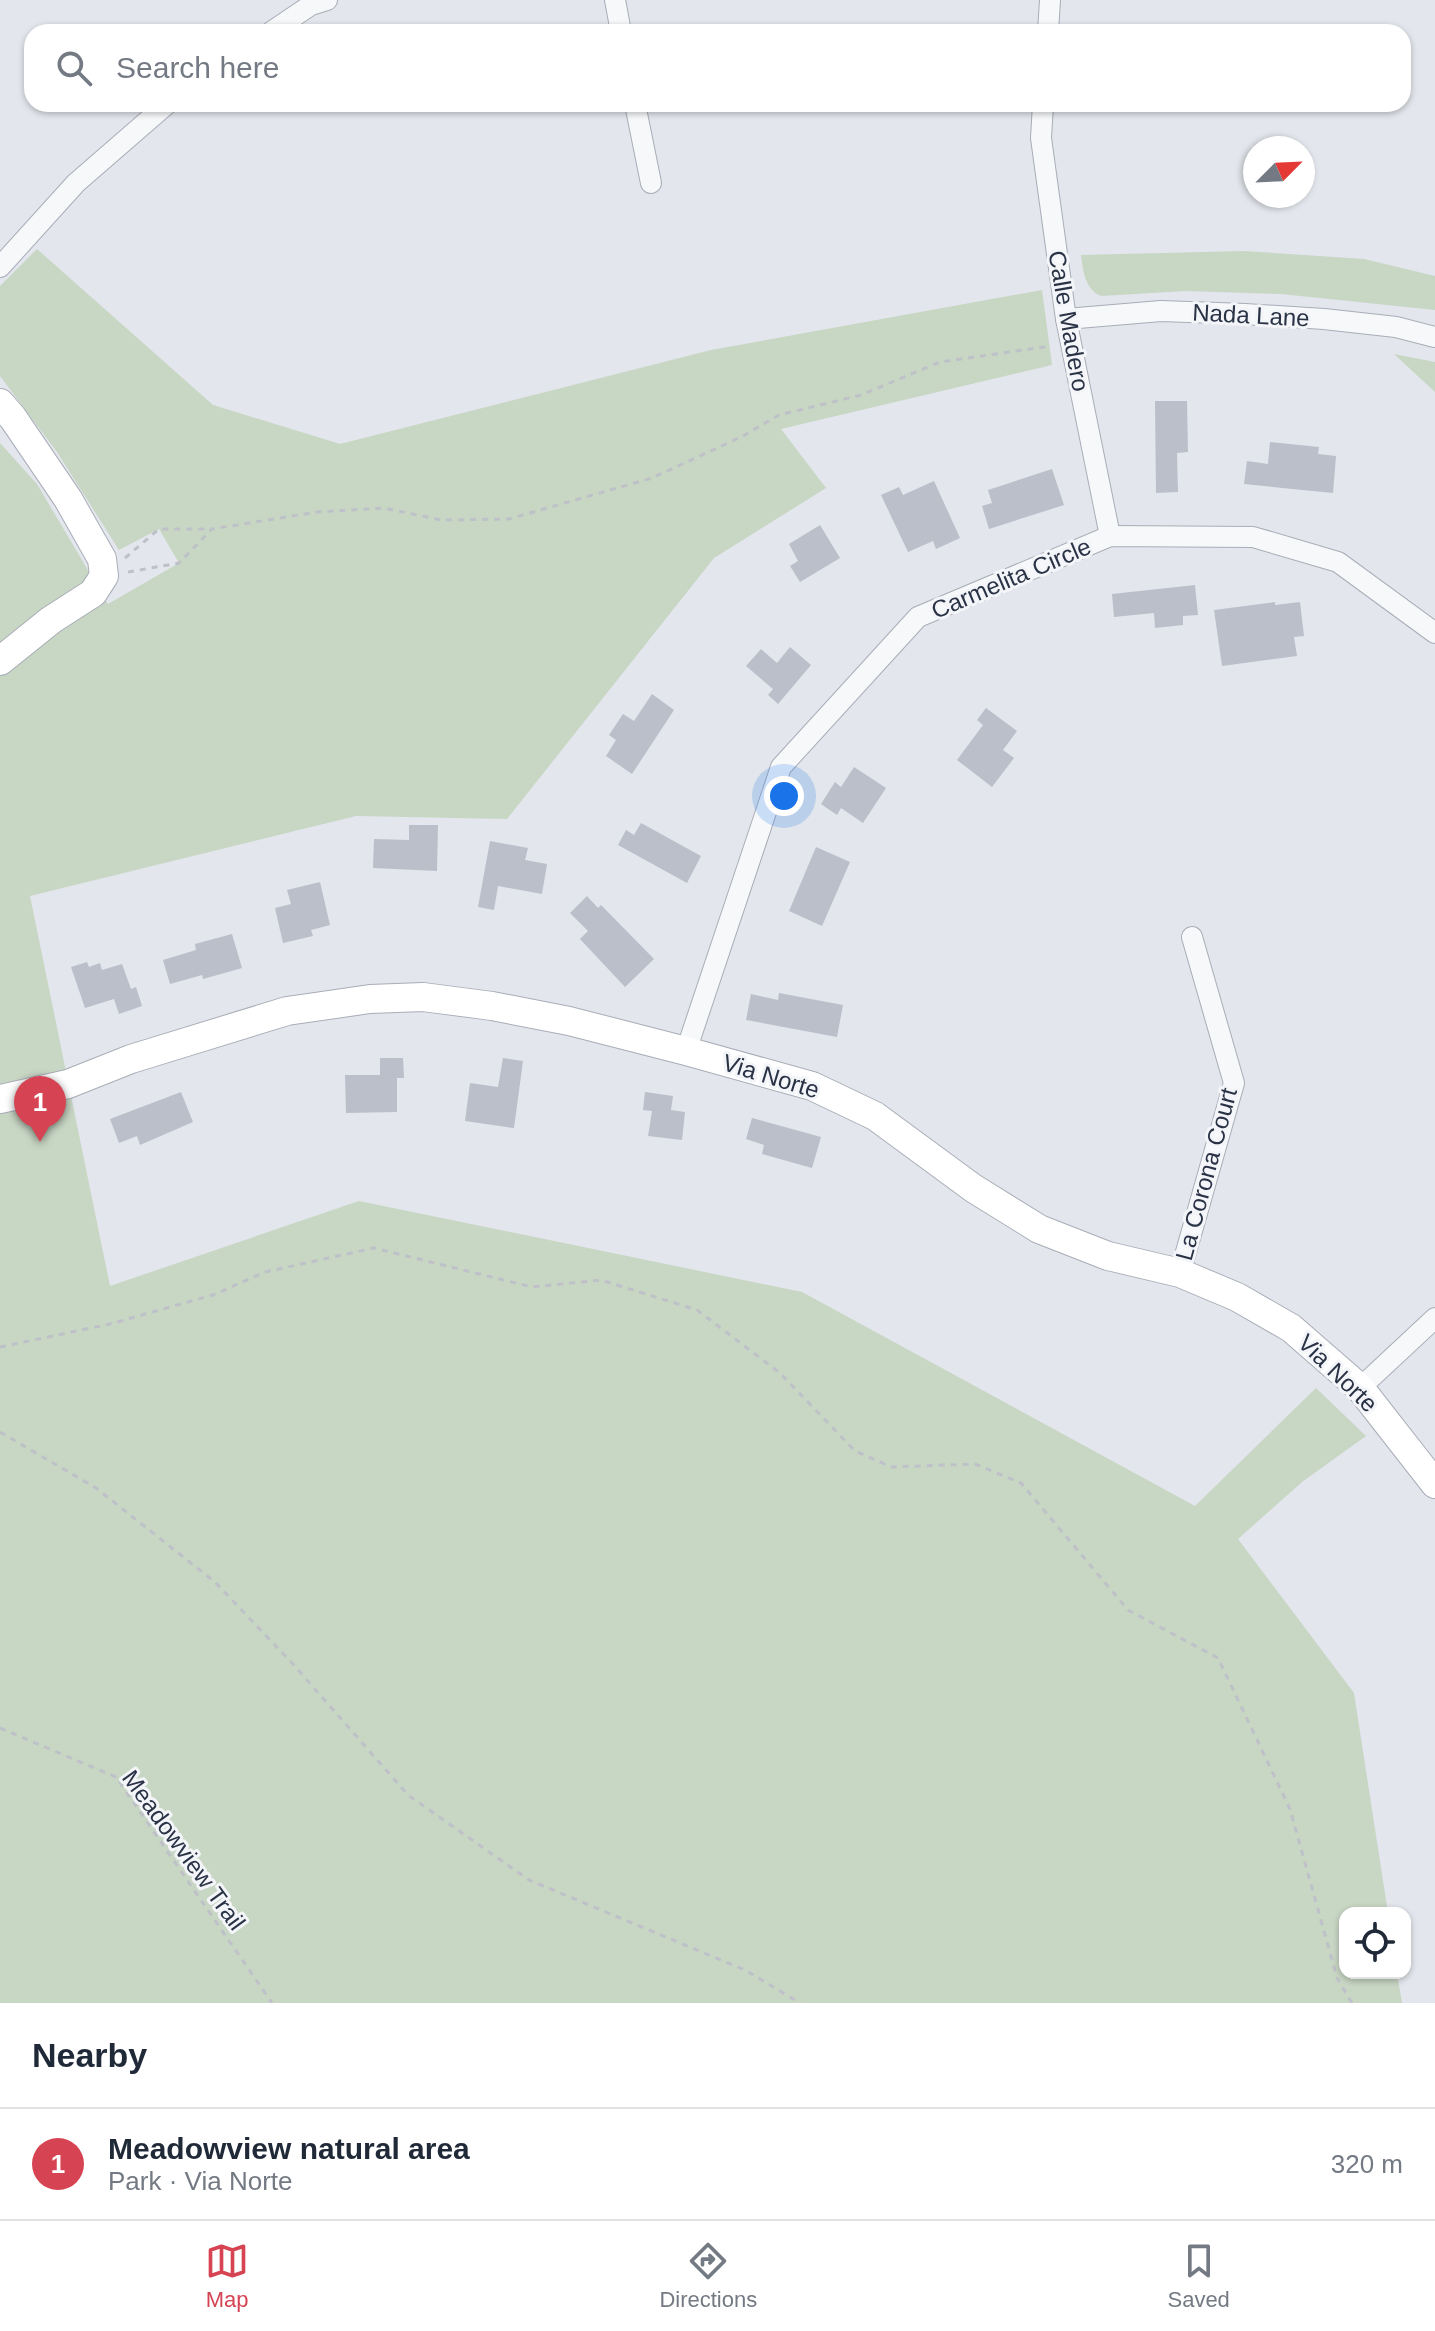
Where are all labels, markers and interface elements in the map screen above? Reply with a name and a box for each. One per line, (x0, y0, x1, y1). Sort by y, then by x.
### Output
search box (24, 24, 1411, 112)
icon: search (52, 46, 96, 90)
text: Search here (116, 51, 279, 84)
north arrow (1243, 136, 1315, 208)
street label: Calle Madero (1043, 248, 1095, 394)
street label: Nada Lane (1192, 298, 1310, 332)
street label: Carmelita Circle (927, 532, 1095, 624)
your location (764, 776, 804, 816)
street label: Via Norte (719, 1049, 823, 1103)
pin: 1 (14, 1076, 66, 1142)
street label: La Corona Court (1170, 1084, 1242, 1263)
street label: Via Norte (1293, 1329, 1383, 1417)
street label: Meadowview Trail (117, 1765, 251, 1935)
map controls (1339, 1907, 1411, 1979)
button: locate (1339, 1907, 1411, 1979)
text: Nearby (32, 2036, 147, 2074)
text: Meadowview natural area (108, 2132, 470, 2165)
text: 1 (51, 2149, 65, 2179)
text: 320 m (1331, 2149, 1403, 2179)
text: Park · Via Norte (108, 2166, 292, 2196)
tab: Map (205, 2239, 249, 2313)
tab: Directions (659, 2239, 757, 2313)
tab: Saved (1167, 2239, 1230, 2313)

